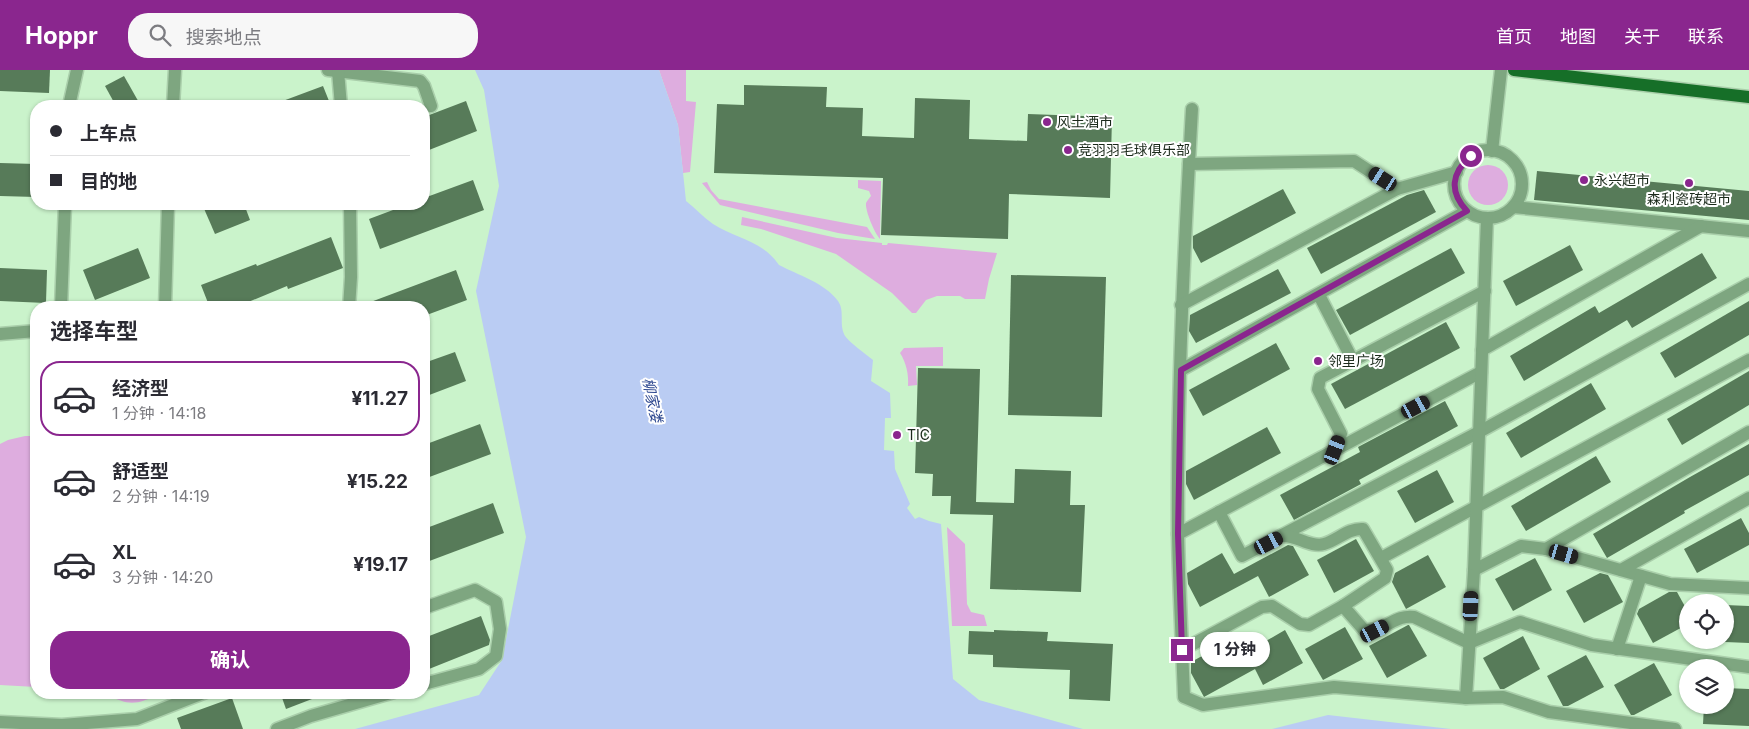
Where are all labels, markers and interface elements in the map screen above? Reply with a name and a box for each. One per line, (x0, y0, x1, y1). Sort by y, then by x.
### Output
search box (128, 13, 478, 58)
text: Hoppr (25, 21, 98, 50)
icon: search (146, 21, 174, 49)
text: 搜索地点 (186, 26, 262, 49)
text: 首页 (1496, 26, 1532, 47)
text: 地图 (1560, 26, 1596, 47)
text: 关于 (1624, 26, 1660, 47)
text: 联系 (1688, 26, 1724, 47)
place label: 风土酒市 (1057, 113, 1113, 130)
marker: 风土酒市 (1041, 116, 1053, 128)
text: 上车点 (80, 122, 137, 145)
place label: 竞羽羽毛球俱乐部 (1078, 141, 1190, 158)
marker: 竞羽羽毛球俱乐部 (1062, 144, 1074, 156)
route start (1460, 145, 1482, 167)
car (1366, 165, 1399, 193)
text: 目的地 (80, 170, 137, 193)
place label: 永兴超市 (1594, 171, 1650, 188)
marker: 永兴超市 (1578, 174, 1590, 186)
marker: 森利瓷砖超市 (1683, 177, 1695, 189)
place label: 森利瓷砖超市 (1647, 190, 1731, 207)
text: 选择车型 (50, 318, 138, 344)
place label: 邻里广场 (1328, 352, 1384, 369)
marker: 邻里广场 (1312, 355, 1324, 367)
icon: car (52, 376, 97, 421)
water label: 柳家溇 (639, 376, 667, 426)
text: 经济型 (112, 377, 169, 400)
text: ¥11.27 (351, 387, 408, 410)
car (1399, 393, 1432, 421)
text: 1 分钟 · 14:18 (112, 403, 206, 423)
place label: TIC (907, 426, 930, 443)
marker: TIC (891, 429, 903, 441)
car (1322, 433, 1347, 467)
icon: car (52, 459, 97, 504)
text: 舒适型 (112, 460, 169, 483)
text: ¥15.22 (347, 470, 408, 493)
text: 2 分钟 · 14:19 (112, 486, 210, 506)
car (1252, 530, 1285, 556)
text: XL (112, 541, 137, 564)
icon: car (52, 542, 97, 587)
car (1547, 543, 1580, 565)
text: ¥19.17 (353, 553, 408, 576)
text: 3 分钟 · 14:20 (112, 567, 213, 587)
car (1462, 591, 1479, 621)
map controls (1679, 594, 1734, 714)
button: locate (1679, 594, 1734, 649)
car (1358, 618, 1391, 644)
button: 确认 (50, 631, 410, 689)
callout: 1 分钟 (1200, 632, 1270, 668)
route end (1171, 639, 1193, 661)
text: 1 分钟 (1214, 639, 1256, 659)
button: layers (1679, 659, 1734, 714)

